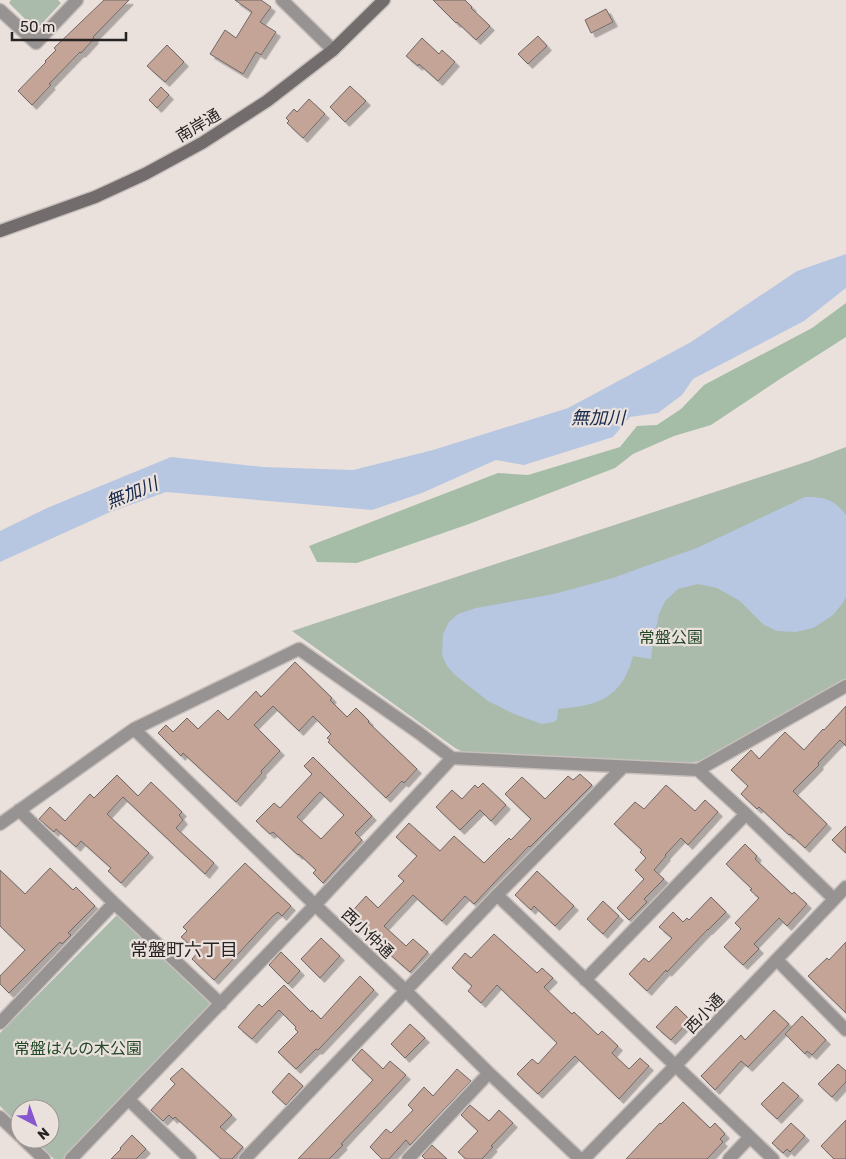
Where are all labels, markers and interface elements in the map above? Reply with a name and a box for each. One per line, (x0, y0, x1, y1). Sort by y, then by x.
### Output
scale bar (12, 10, 126, 42)
text: 50 m (20, 18, 55, 36)
street label: 南岸通 (173, 105, 224, 146)
water label: 無加川 (571, 407, 627, 429)
water label: 無加川 (103, 472, 163, 513)
park label: 常盤公園 (639, 628, 703, 647)
street label: 西小仲通 (338, 905, 398, 962)
district label: 常盤町六丁目 (130, 939, 238, 961)
street label: 西小通 (681, 989, 728, 1037)
park label: 常盤はんの木公園 (14, 1039, 142, 1058)
north arrow (10, 1099, 60, 1149)
text: N (34, 1124, 53, 1143)

